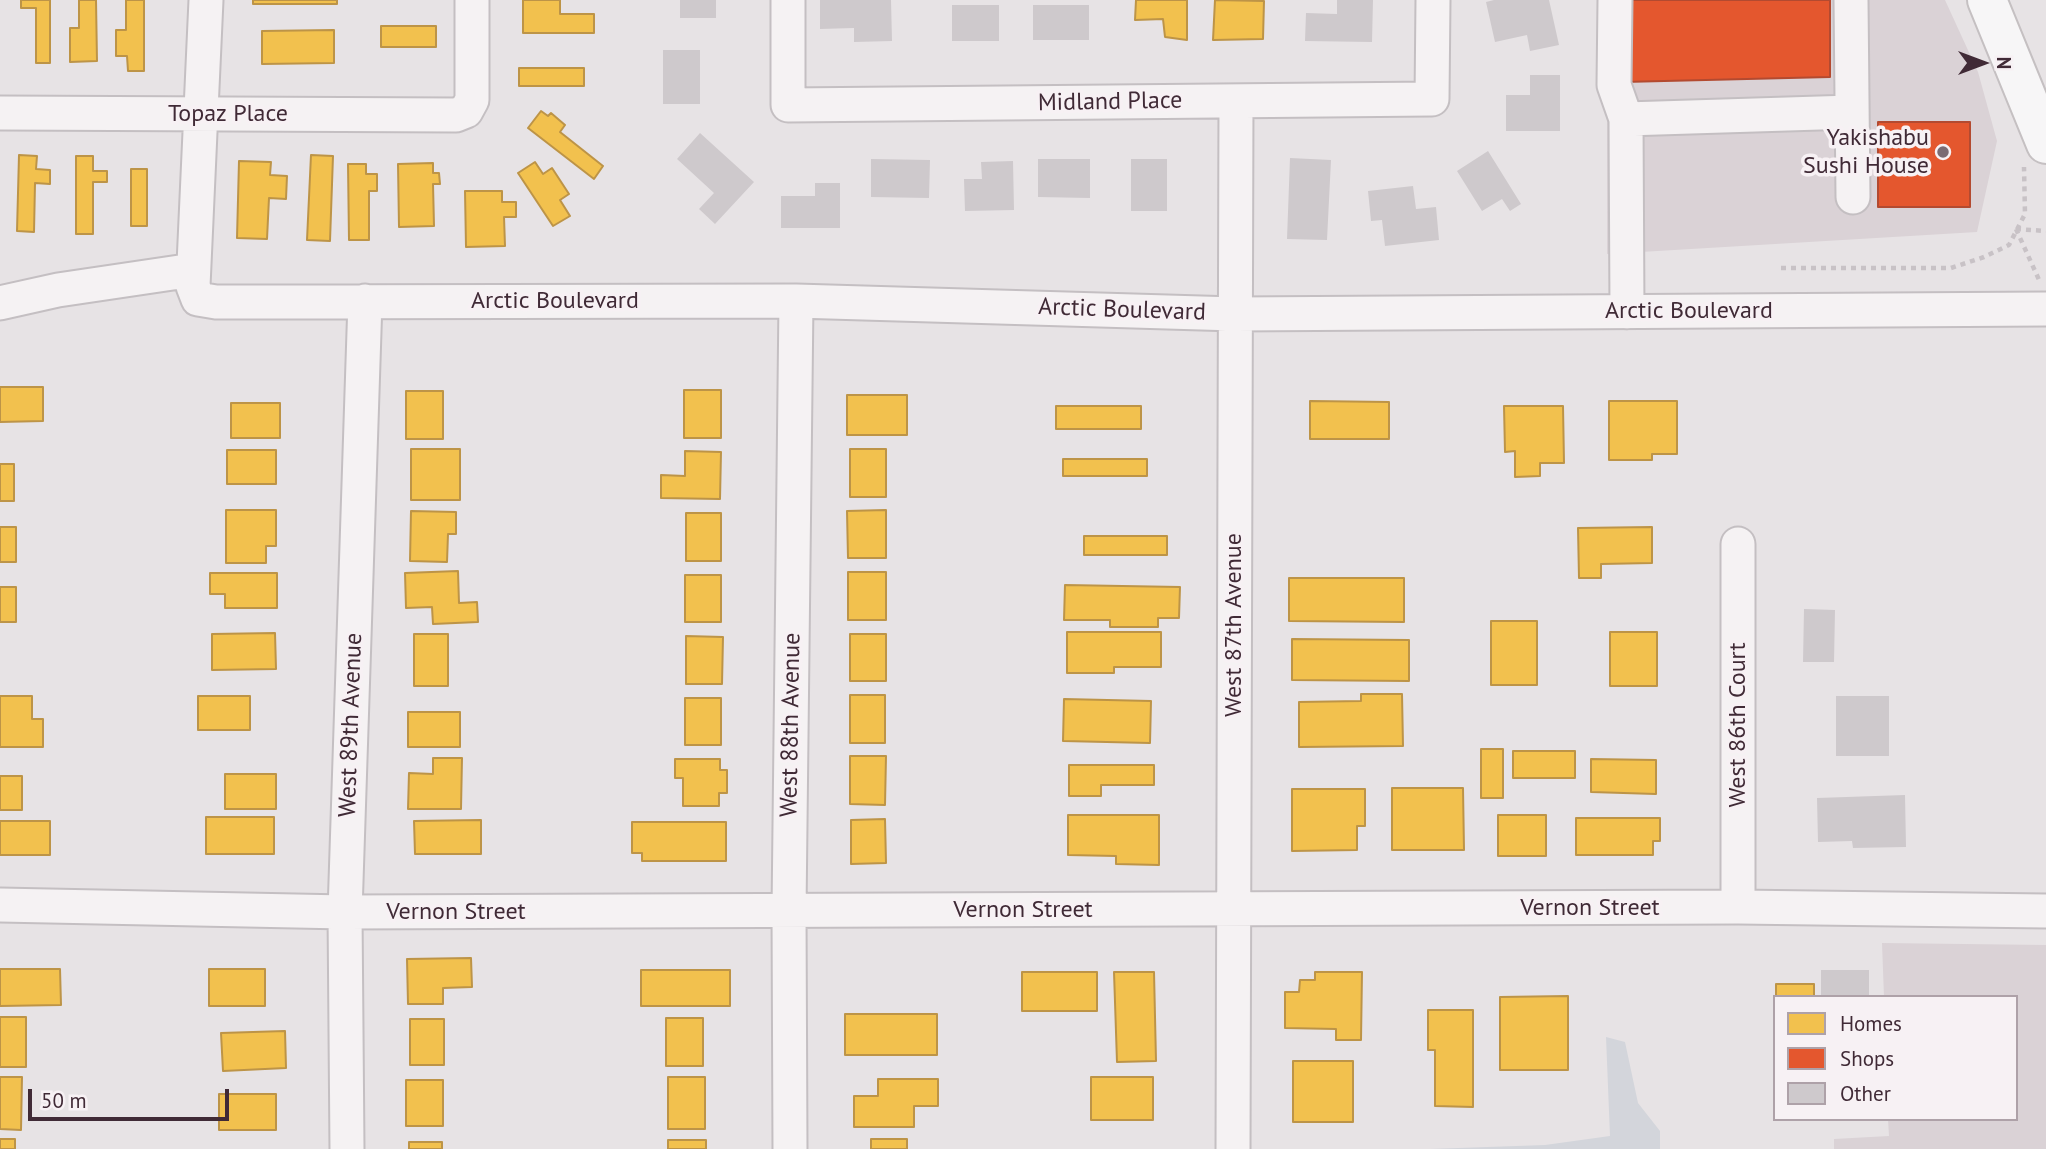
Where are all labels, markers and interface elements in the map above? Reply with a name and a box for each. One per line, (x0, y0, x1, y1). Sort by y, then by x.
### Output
north arrow (1948, 28, 2018, 98)
text: N (1992, 57, 2016, 69)
street label: Midland Place (1038, 86, 1182, 118)
street label: Topaz Place (168, 100, 288, 128)
place label: Yakishabu Sushi House (1803, 124, 1929, 180)
marker: Yakishabu Sushi House (1935, 144, 1951, 160)
street label: Arctic Boulevard (471, 287, 639, 315)
street label: Arctic Boulevard (1038, 293, 1206, 327)
street label: Arctic Boulevard (1605, 297, 1773, 325)
street label: West 87th Avenue (1220, 533, 1248, 717)
street label: West 89th Avenue (333, 632, 369, 818)
street label: West 88th Avenue (775, 633, 807, 817)
street label: West 86th Court (1724, 642, 1752, 808)
street label: Vernon Street (1520, 894, 1660, 922)
street label: Vernon Street (953, 896, 1093, 924)
street label: Vernon Street (386, 898, 526, 926)
legend (1773, 995, 2018, 1121)
text: Homes (1840, 1010, 1902, 1037)
text: Shops (1840, 1045, 1894, 1072)
scale bar (32, 1076, 233, 1120)
text: Other (1840, 1080, 1891, 1107)
text: 50 m (41, 1087, 87, 1114)

